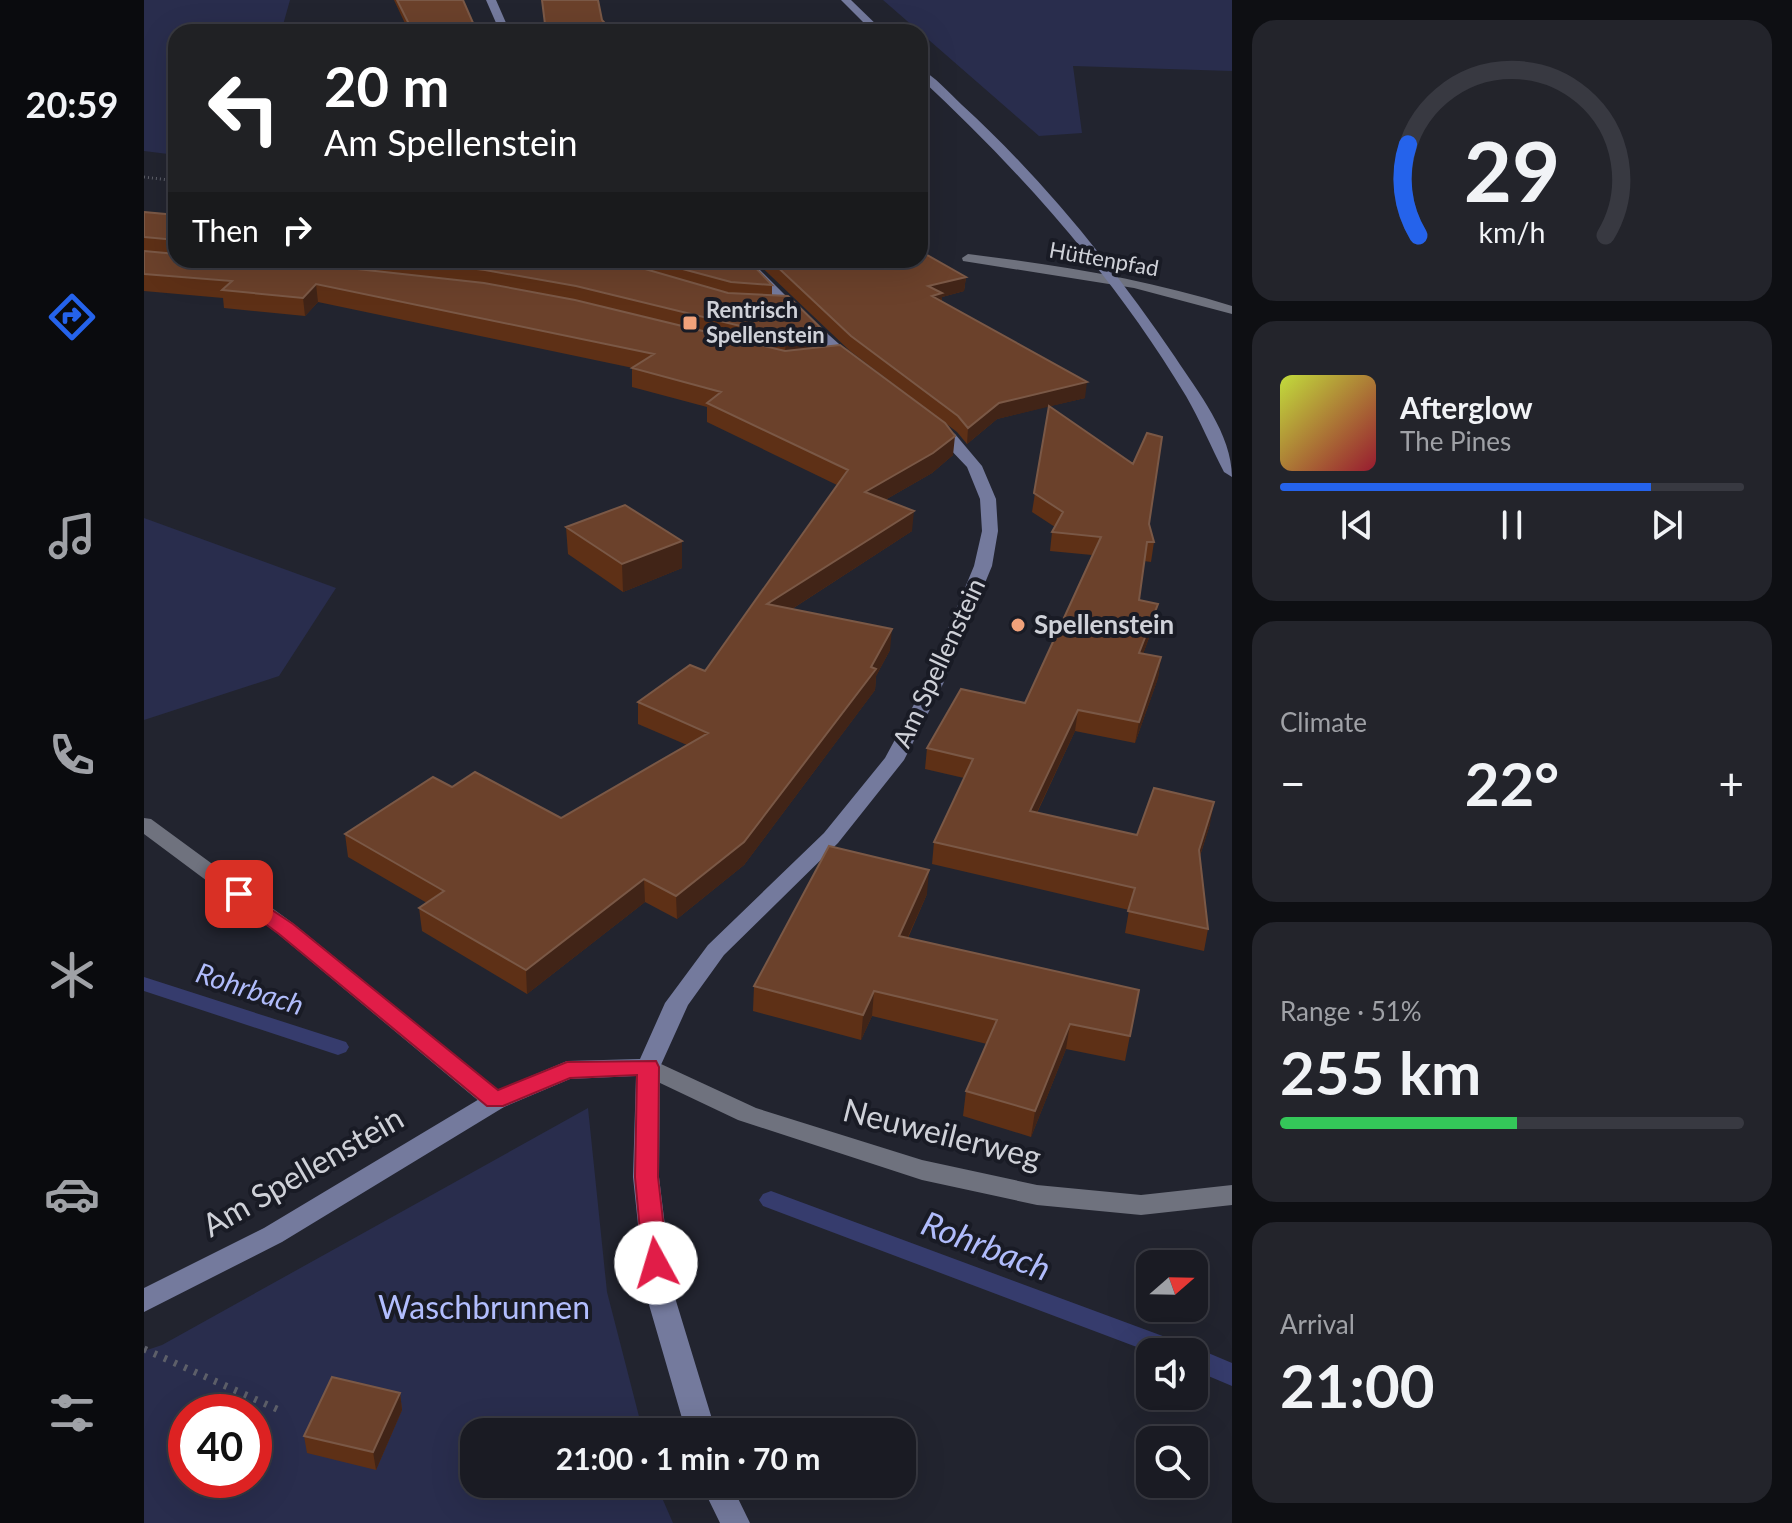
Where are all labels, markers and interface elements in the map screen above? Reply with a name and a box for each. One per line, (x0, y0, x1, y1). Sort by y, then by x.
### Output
text: 20 m (324, 52, 449, 119)
icon: left (192, 56, 296, 160)
text: 20:59 (26, 82, 118, 126)
text: Am Spellenstein (324, 120, 578, 164)
text: 29 (1464, 120, 1560, 220)
icon: right (275, 208, 319, 252)
text: Then (192, 212, 259, 248)
text: km/h (1479, 215, 1545, 249)
street label: Hüttenpfad (1047, 236, 1161, 281)
icon: directions (44, 289, 100, 345)
place label: Rentrisch Spellenstein (706, 296, 825, 348)
marker: Rentrisch Spellenstein (681, 314, 699, 332)
text: Afterglow (1400, 389, 1533, 425)
text: The Pines (1400, 425, 1511, 457)
icon: previous (1335, 503, 1379, 547)
icon: pause (1490, 503, 1534, 547)
icon: next (1645, 503, 1689, 547)
icon: music (44, 508, 100, 564)
street label: Am Spellenstein (885, 573, 991, 752)
place label: Spellenstein (1034, 608, 1174, 640)
marker: Spellenstein (1009, 616, 1027, 634)
text: Climate (1280, 706, 1367, 738)
icon: phone (44, 727, 100, 783)
text: 22° (1465, 747, 1559, 819)
text: − (1280, 757, 1306, 809)
text: + (1718, 757, 1744, 809)
pin (205, 860, 273, 928)
icon: arrive (217, 872, 261, 916)
icon: climate (44, 947, 100, 1003)
water label: Rohrbach (192, 955, 308, 1021)
text: Range · 51% (1280, 995, 1422, 1027)
text: 255 km (1280, 1036, 1481, 1108)
street label: Neuweilerweg (839, 1089, 1045, 1176)
street label: Am Spellenstein (195, 1097, 410, 1244)
icon: car (44, 1166, 100, 1222)
water label: Rohrbach (916, 1201, 1057, 1288)
position arrow (614, 1221, 698, 1305)
north arrow (1136, 1250, 1208, 1322)
map controls (1136, 1250, 1208, 1498)
park label: Waschbrunnen (378, 1287, 590, 1326)
text: Arrival (1280, 1308, 1355, 1340)
button: sound (1136, 1338, 1208, 1410)
text: 21:00 (1280, 1349, 1435, 1421)
icon: filters (44, 1385, 100, 1441)
speed limit sign: 40 (168, 1394, 272, 1498)
button: search (1136, 1426, 1208, 1498)
text: 21:00 · 1 min · 70 m (556, 1440, 820, 1476)

